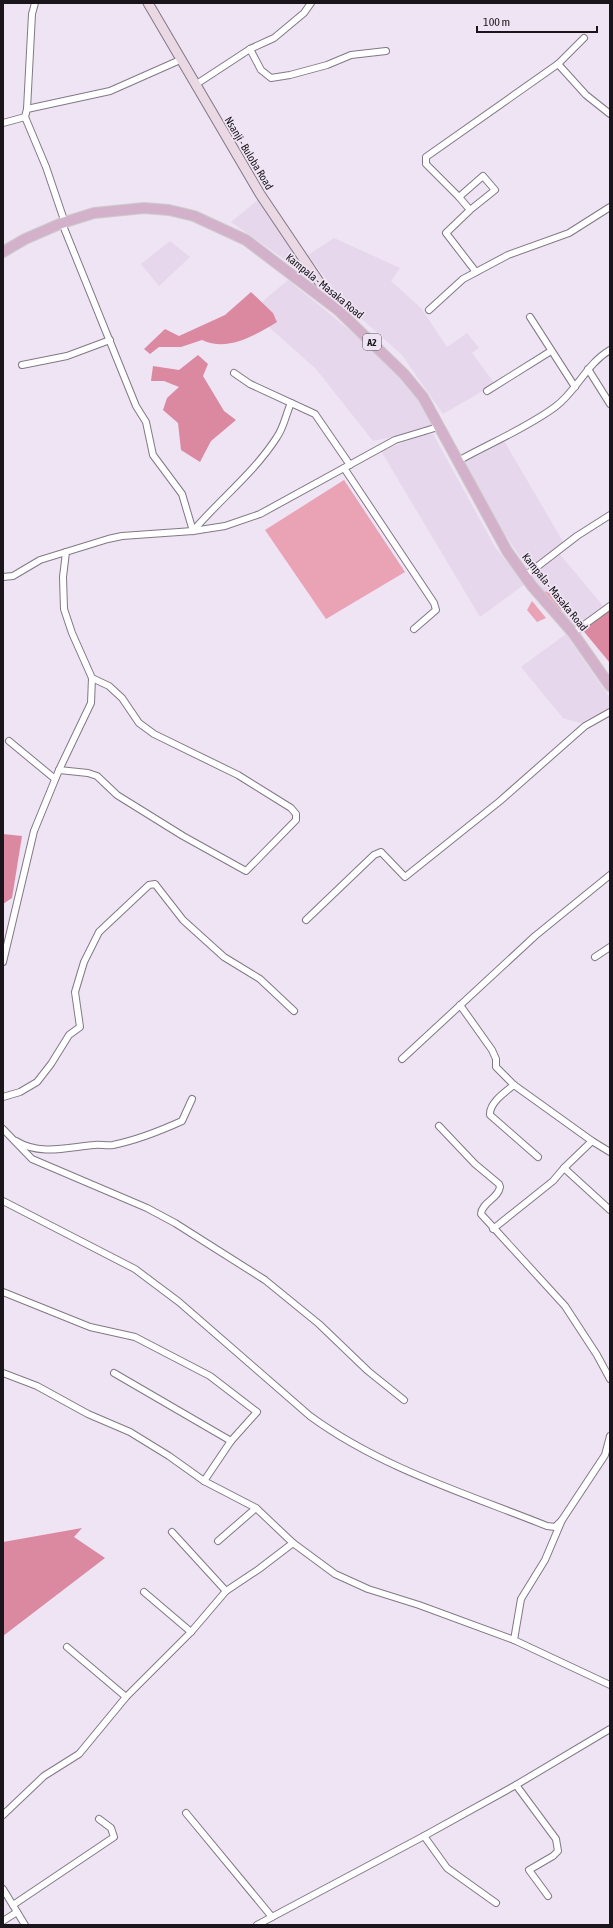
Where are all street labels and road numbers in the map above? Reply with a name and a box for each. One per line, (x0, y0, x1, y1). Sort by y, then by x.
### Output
street label: Nsanji - Buloba Road (222, 114, 276, 192)
street label: Kampala - Masaka Road (284, 251, 366, 321)
road number: A2 (363, 334, 381, 350)
street label: Kampala - Masaka Road (520, 551, 590, 633)

